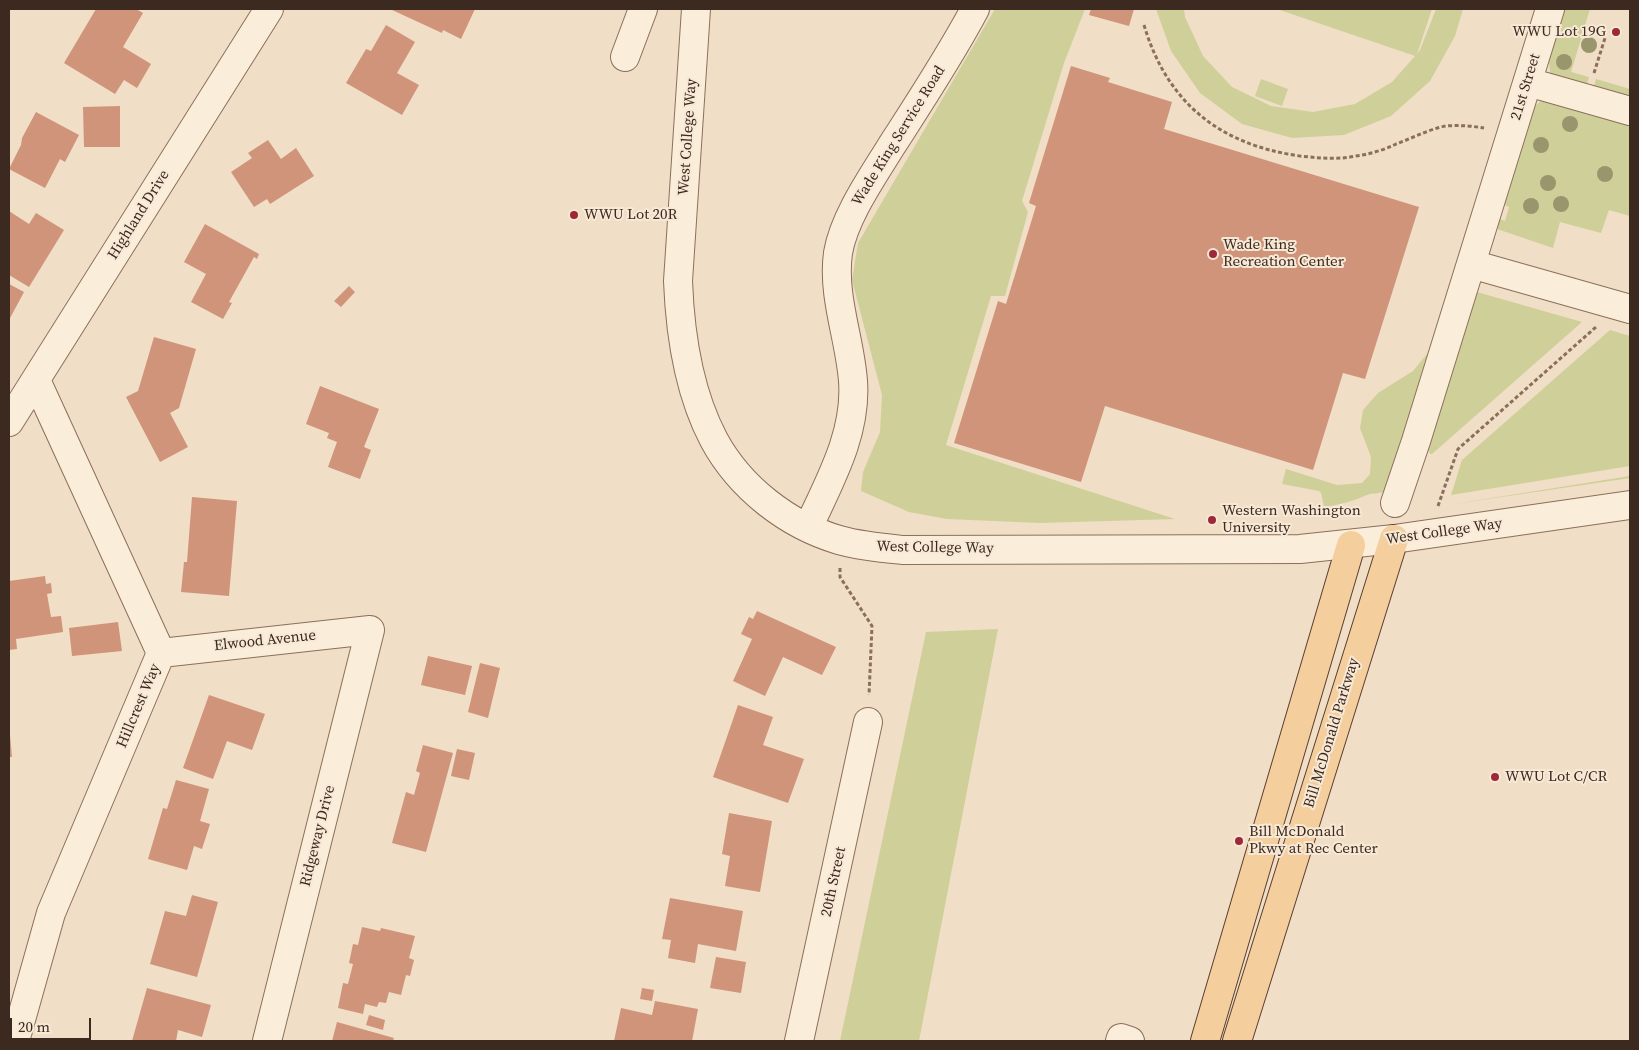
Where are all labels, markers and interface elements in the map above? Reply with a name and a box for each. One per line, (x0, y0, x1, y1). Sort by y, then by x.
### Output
place label: WWU Lot 19G (1512, 23, 1606, 41)
marker: WWU Lot 19G (1610, 26, 1622, 38)
street label: 21st Street (1507, 52, 1545, 122)
street label: Wade King Service Road (848, 63, 950, 209)
street label: West College Way (675, 78, 701, 196)
street label: Highland Drive (104, 167, 174, 263)
place label: WWU Lot 20R (584, 206, 677, 224)
marker: WWU Lot 20R (568, 209, 580, 221)
place label: Wade King Recreation Center (1223, 236, 1344, 271)
marker: Wade King Recreation Center (1207, 248, 1219, 260)
place label: Western Washington University (1222, 502, 1361, 537)
marker: Western Washington University (1206, 514, 1218, 526)
street label: West College Way (1385, 515, 1503, 549)
street label: West College Way (876, 538, 994, 558)
street label: Elwood Avenue (213, 627, 317, 655)
street label: Bill McDonald Parkway (1301, 656, 1363, 810)
street label: Hillcrest Way (113, 661, 165, 751)
place label: WWU Lot C/CR (1505, 768, 1607, 786)
marker: WWU Lot C/CR (1489, 771, 1501, 783)
street label: Ridgeway Drive (297, 783, 339, 889)
place label: Bill McDonald Pkwy at Rec Center (1249, 823, 1378, 858)
marker: Bill McDonald Pkwy at Rec Center (1233, 835, 1245, 847)
street label: 20th Street (818, 845, 850, 919)
scale bar (12, 1008, 94, 1040)
text: 20 m (18, 1016, 50, 1037)

